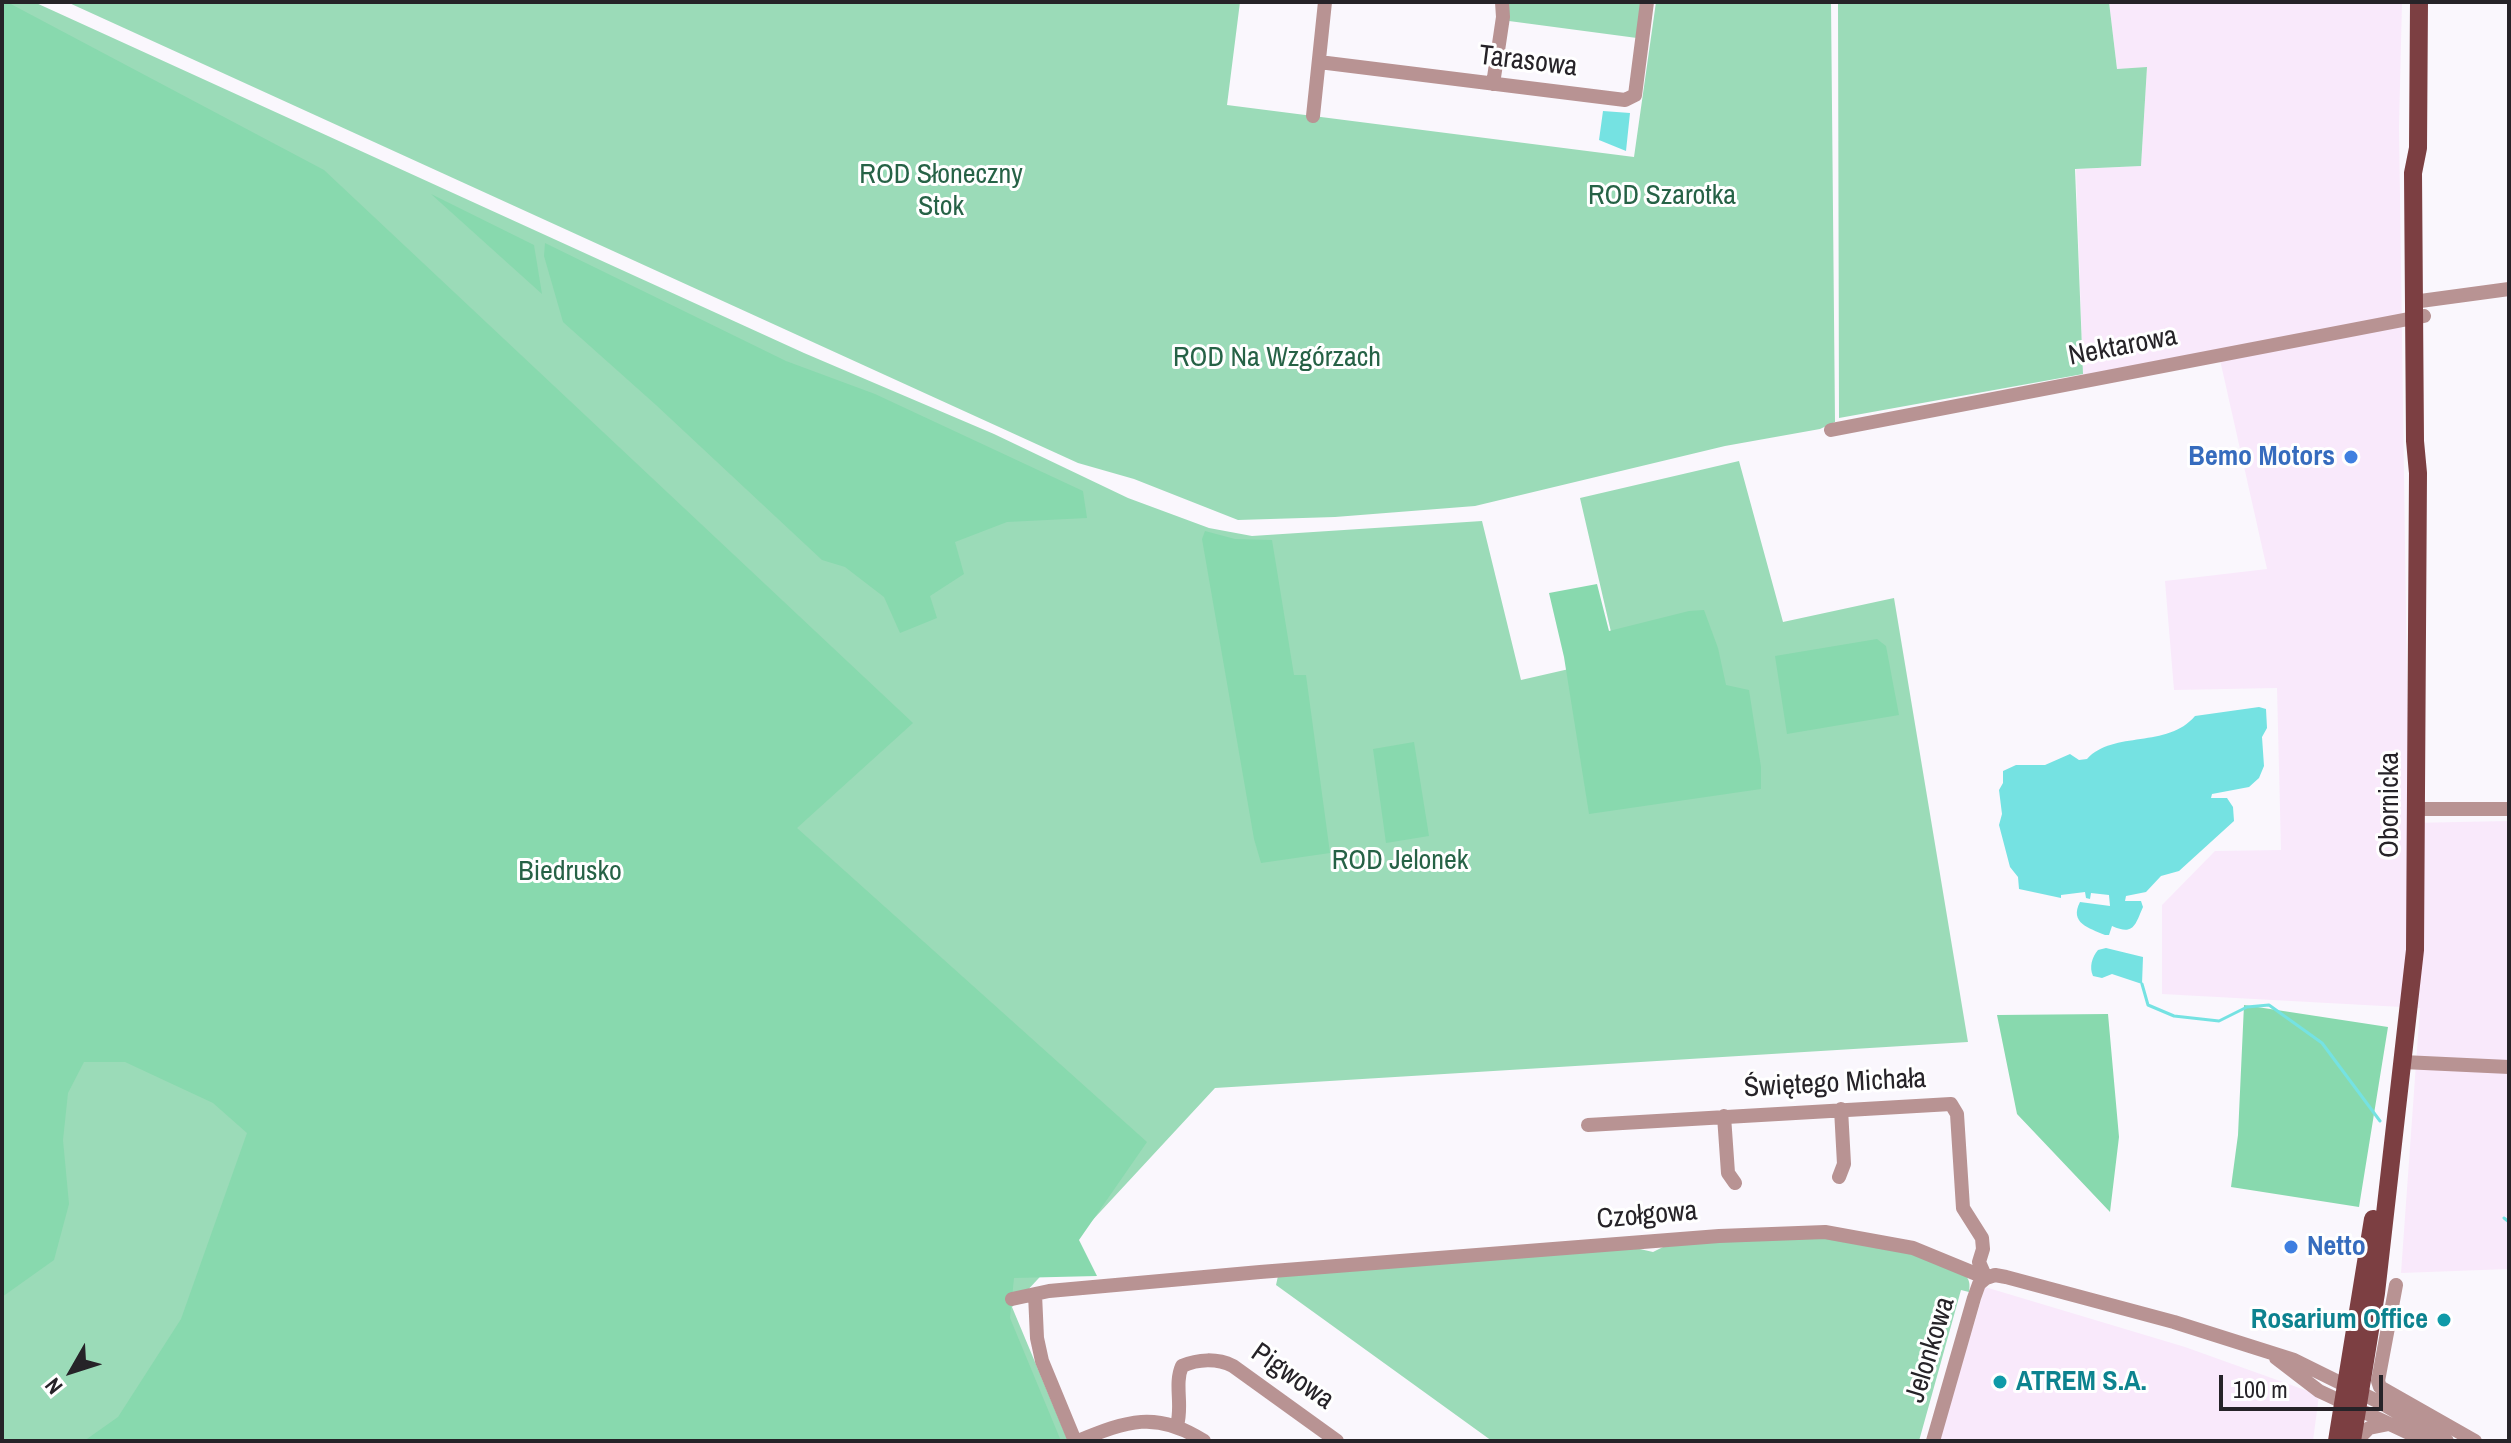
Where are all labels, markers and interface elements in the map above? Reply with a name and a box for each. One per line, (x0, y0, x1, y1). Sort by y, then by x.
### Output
street label: Tarasowa (1477, 39, 1579, 85)
park label: ROD Słoneczny Stok (859, 158, 1023, 224)
park label: ROD Szarotka (1588, 179, 1736, 213)
street label: Nektarowa (2066, 320, 2180, 374)
park label: ROD Na Wzgórzach (1173, 341, 1381, 375)
place label: Bemo Motors (2188, 440, 2335, 474)
marker: Bemo Motors (2342, 448, 2360, 466)
street label: Obornicka (2373, 752, 2407, 858)
park label: ROD Jelonek (1332, 844, 1468, 878)
park label: Biedrusko (518, 855, 622, 889)
street label: Świętego Michała (1743, 1062, 1927, 1106)
street label: Czołgowa (1595, 1195, 1699, 1237)
place label: Netto (2307, 1230, 2366, 1264)
marker: Netto (2282, 1238, 2300, 1256)
street label: Jelonkowa (1899, 1293, 1963, 1407)
place label: Rosarium Office (2251, 1303, 2428, 1337)
marker: Rosarium Office (2435, 1311, 2453, 1329)
north arrow (32, 1331, 112, 1411)
street label: Pigwowa (1244, 1337, 1340, 1417)
scale bar (2223, 1359, 2387, 1409)
place label: ATREM S.A. (2016, 1365, 2147, 1399)
text: N (38, 1372, 69, 1401)
marker: ATREM S.A. (1991, 1373, 2009, 1391)
text: 100 m (2233, 1373, 2288, 1405)

